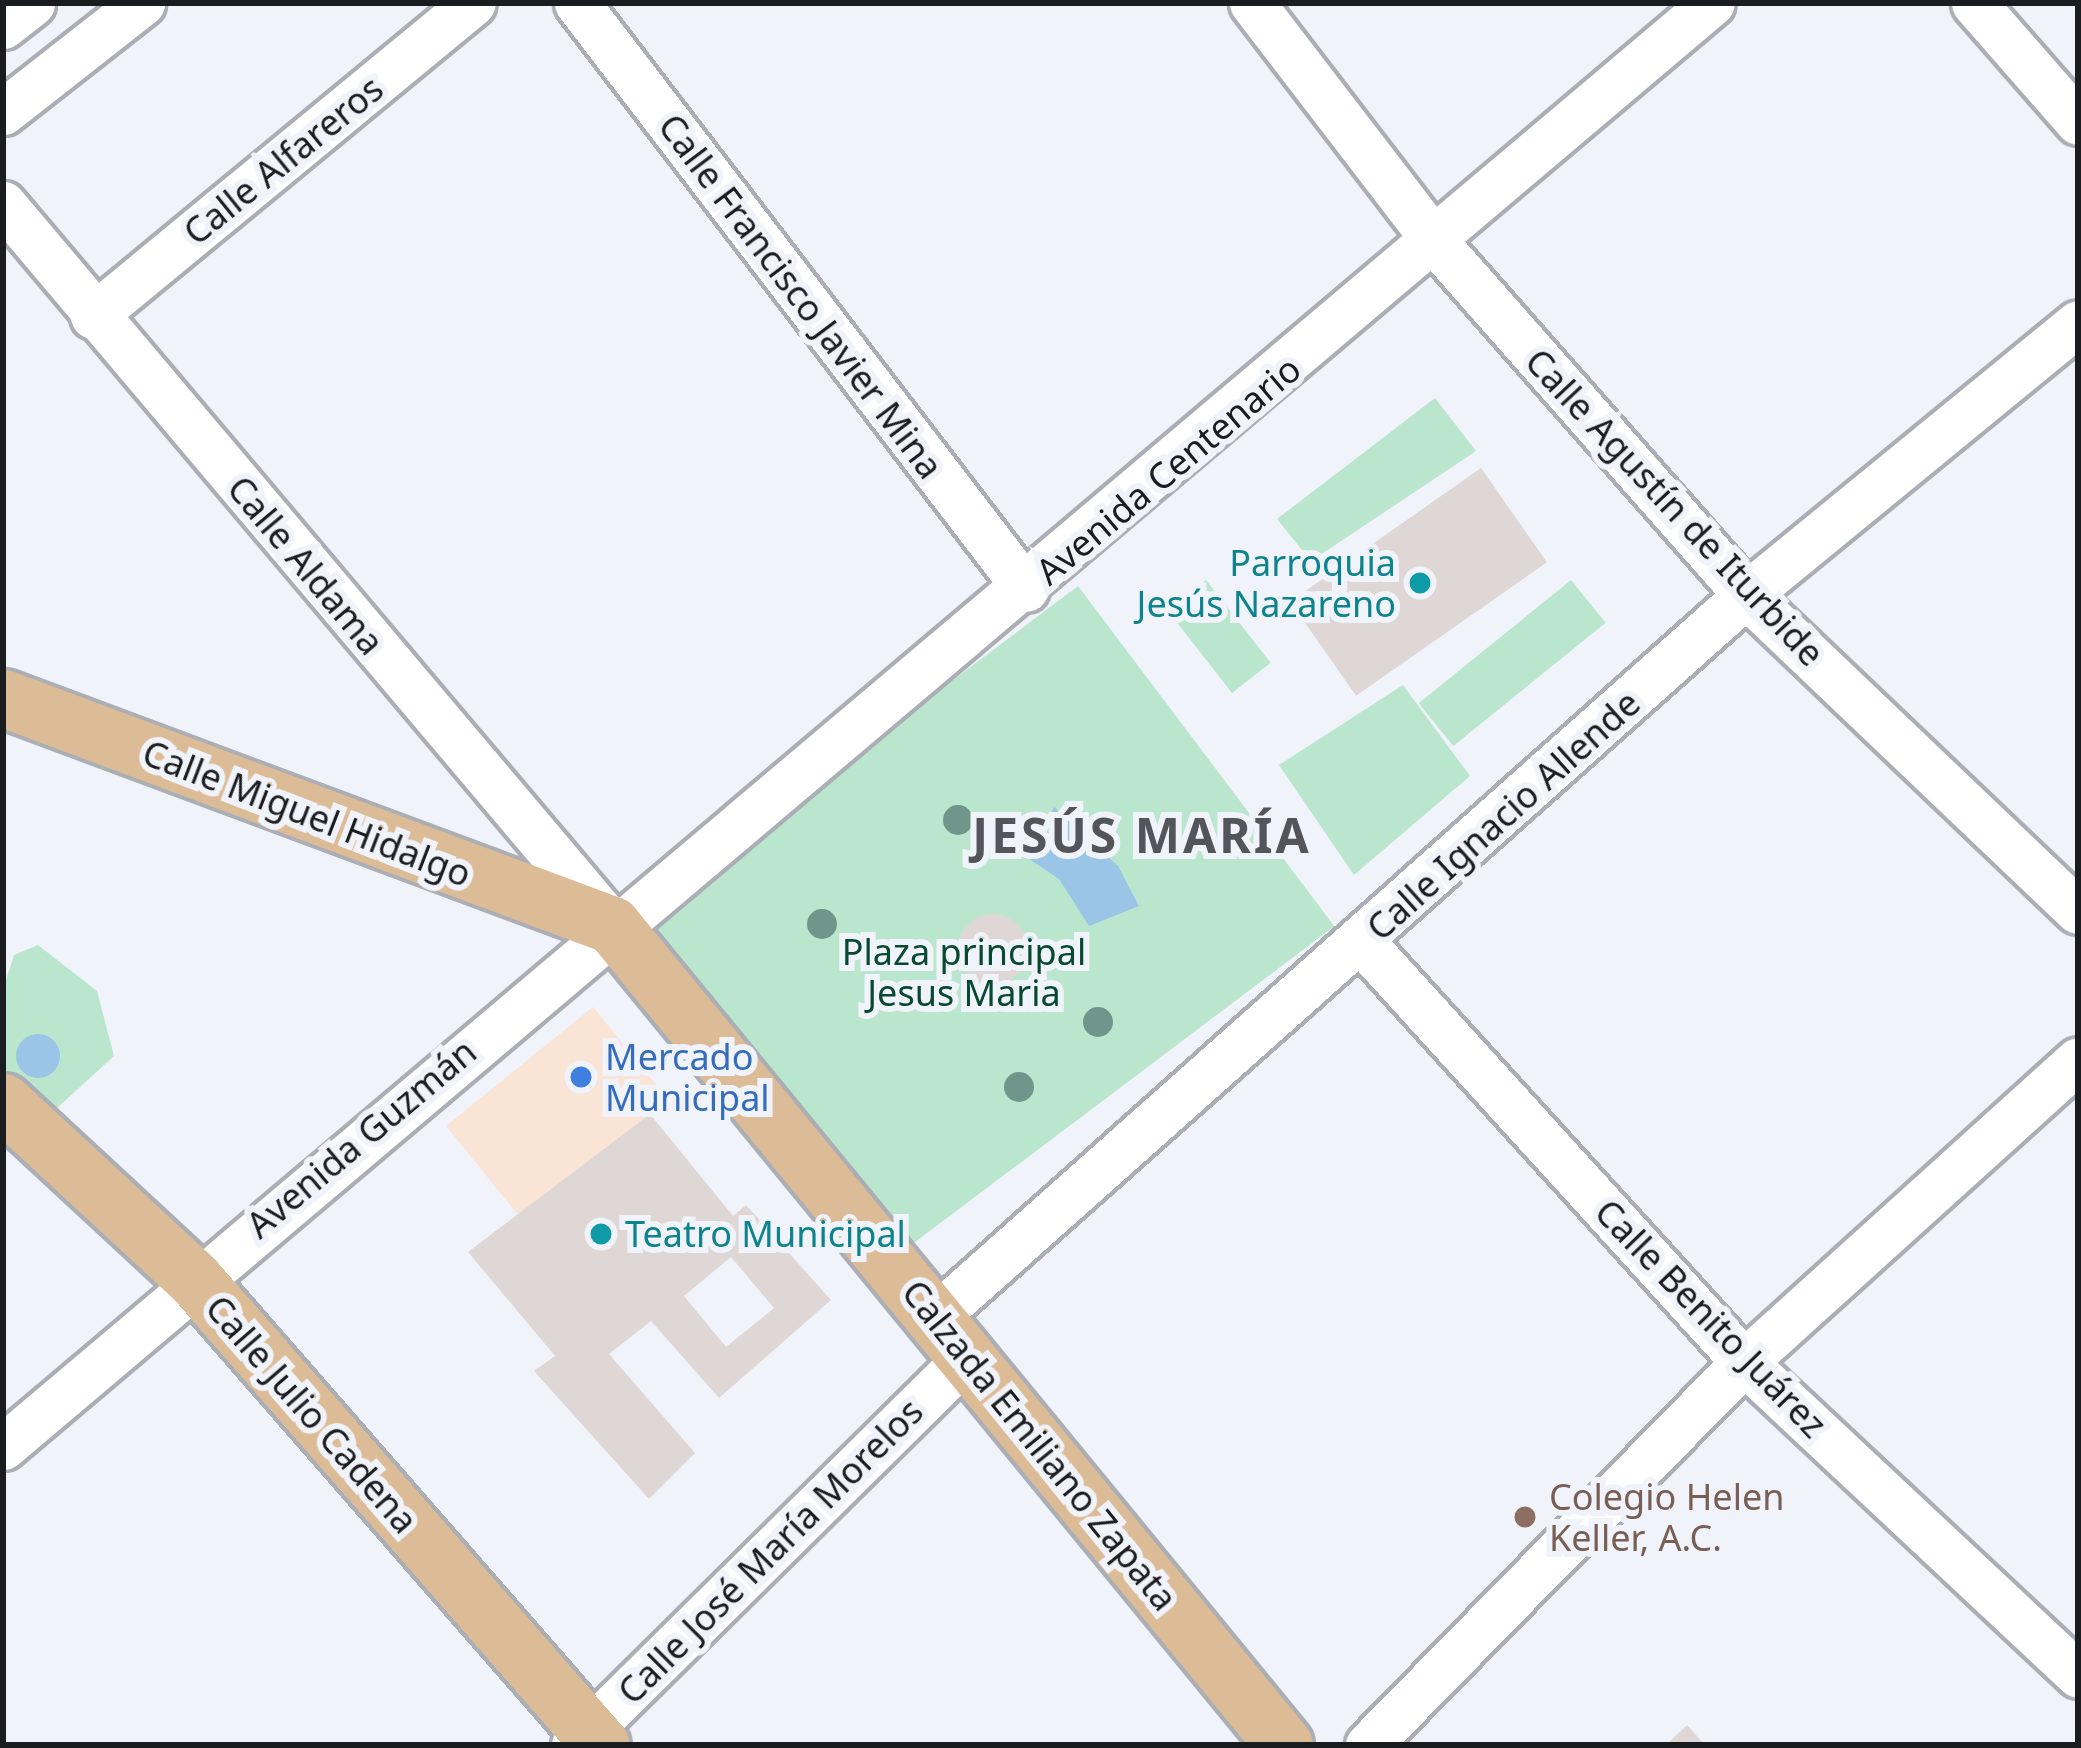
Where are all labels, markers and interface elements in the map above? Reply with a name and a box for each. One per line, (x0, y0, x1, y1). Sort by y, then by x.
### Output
street label: Calle Alfareros (175, 67, 391, 253)
street label: Calle Francisco Javier Mina (650, 105, 952, 487)
street label: Calle Agustín de Iturbide (1517, 340, 1833, 674)
street label: Avenida Centenario (1027, 347, 1309, 593)
street label: Calle Aldama (219, 467, 393, 663)
place label: Parroquia Jesús Nazareno (1137, 540, 1396, 625)
marker: Parroquia Jesús Nazareno (1407, 570, 1433, 596)
street label: Calle Ignacio Allende (1358, 681, 1648, 949)
street label: Calle Miguel Hidalgo (137, 730, 477, 896)
district label: JESÚS MARÍA (972, 806, 1312, 864)
park label: Plaza principal Jesus Maria (842, 929, 1086, 1014)
street label: Avenida Guzmán (237, 1029, 485, 1247)
place label: Mercado Municipal (605, 1034, 770, 1119)
marker: Mercado Municipal (568, 1064, 594, 1090)
street label: Calle Benito Juárez (1586, 1190, 1836, 1446)
place label: Teatro Municipal (625, 1212, 906, 1256)
marker: Teatro Municipal (588, 1221, 614, 1247)
street label: Calzada Emiliano Zapata (893, 1271, 1187, 1619)
street label: Calle Julio Cadena (197, 1286, 427, 1542)
street label: Calle José María Morelos (609, 1390, 931, 1712)
place label: Colegio Helen Keller, A.C. (1549, 1474, 1785, 1559)
marker: Colegio Helen Keller, A.C. (1512, 1504, 1538, 1530)

